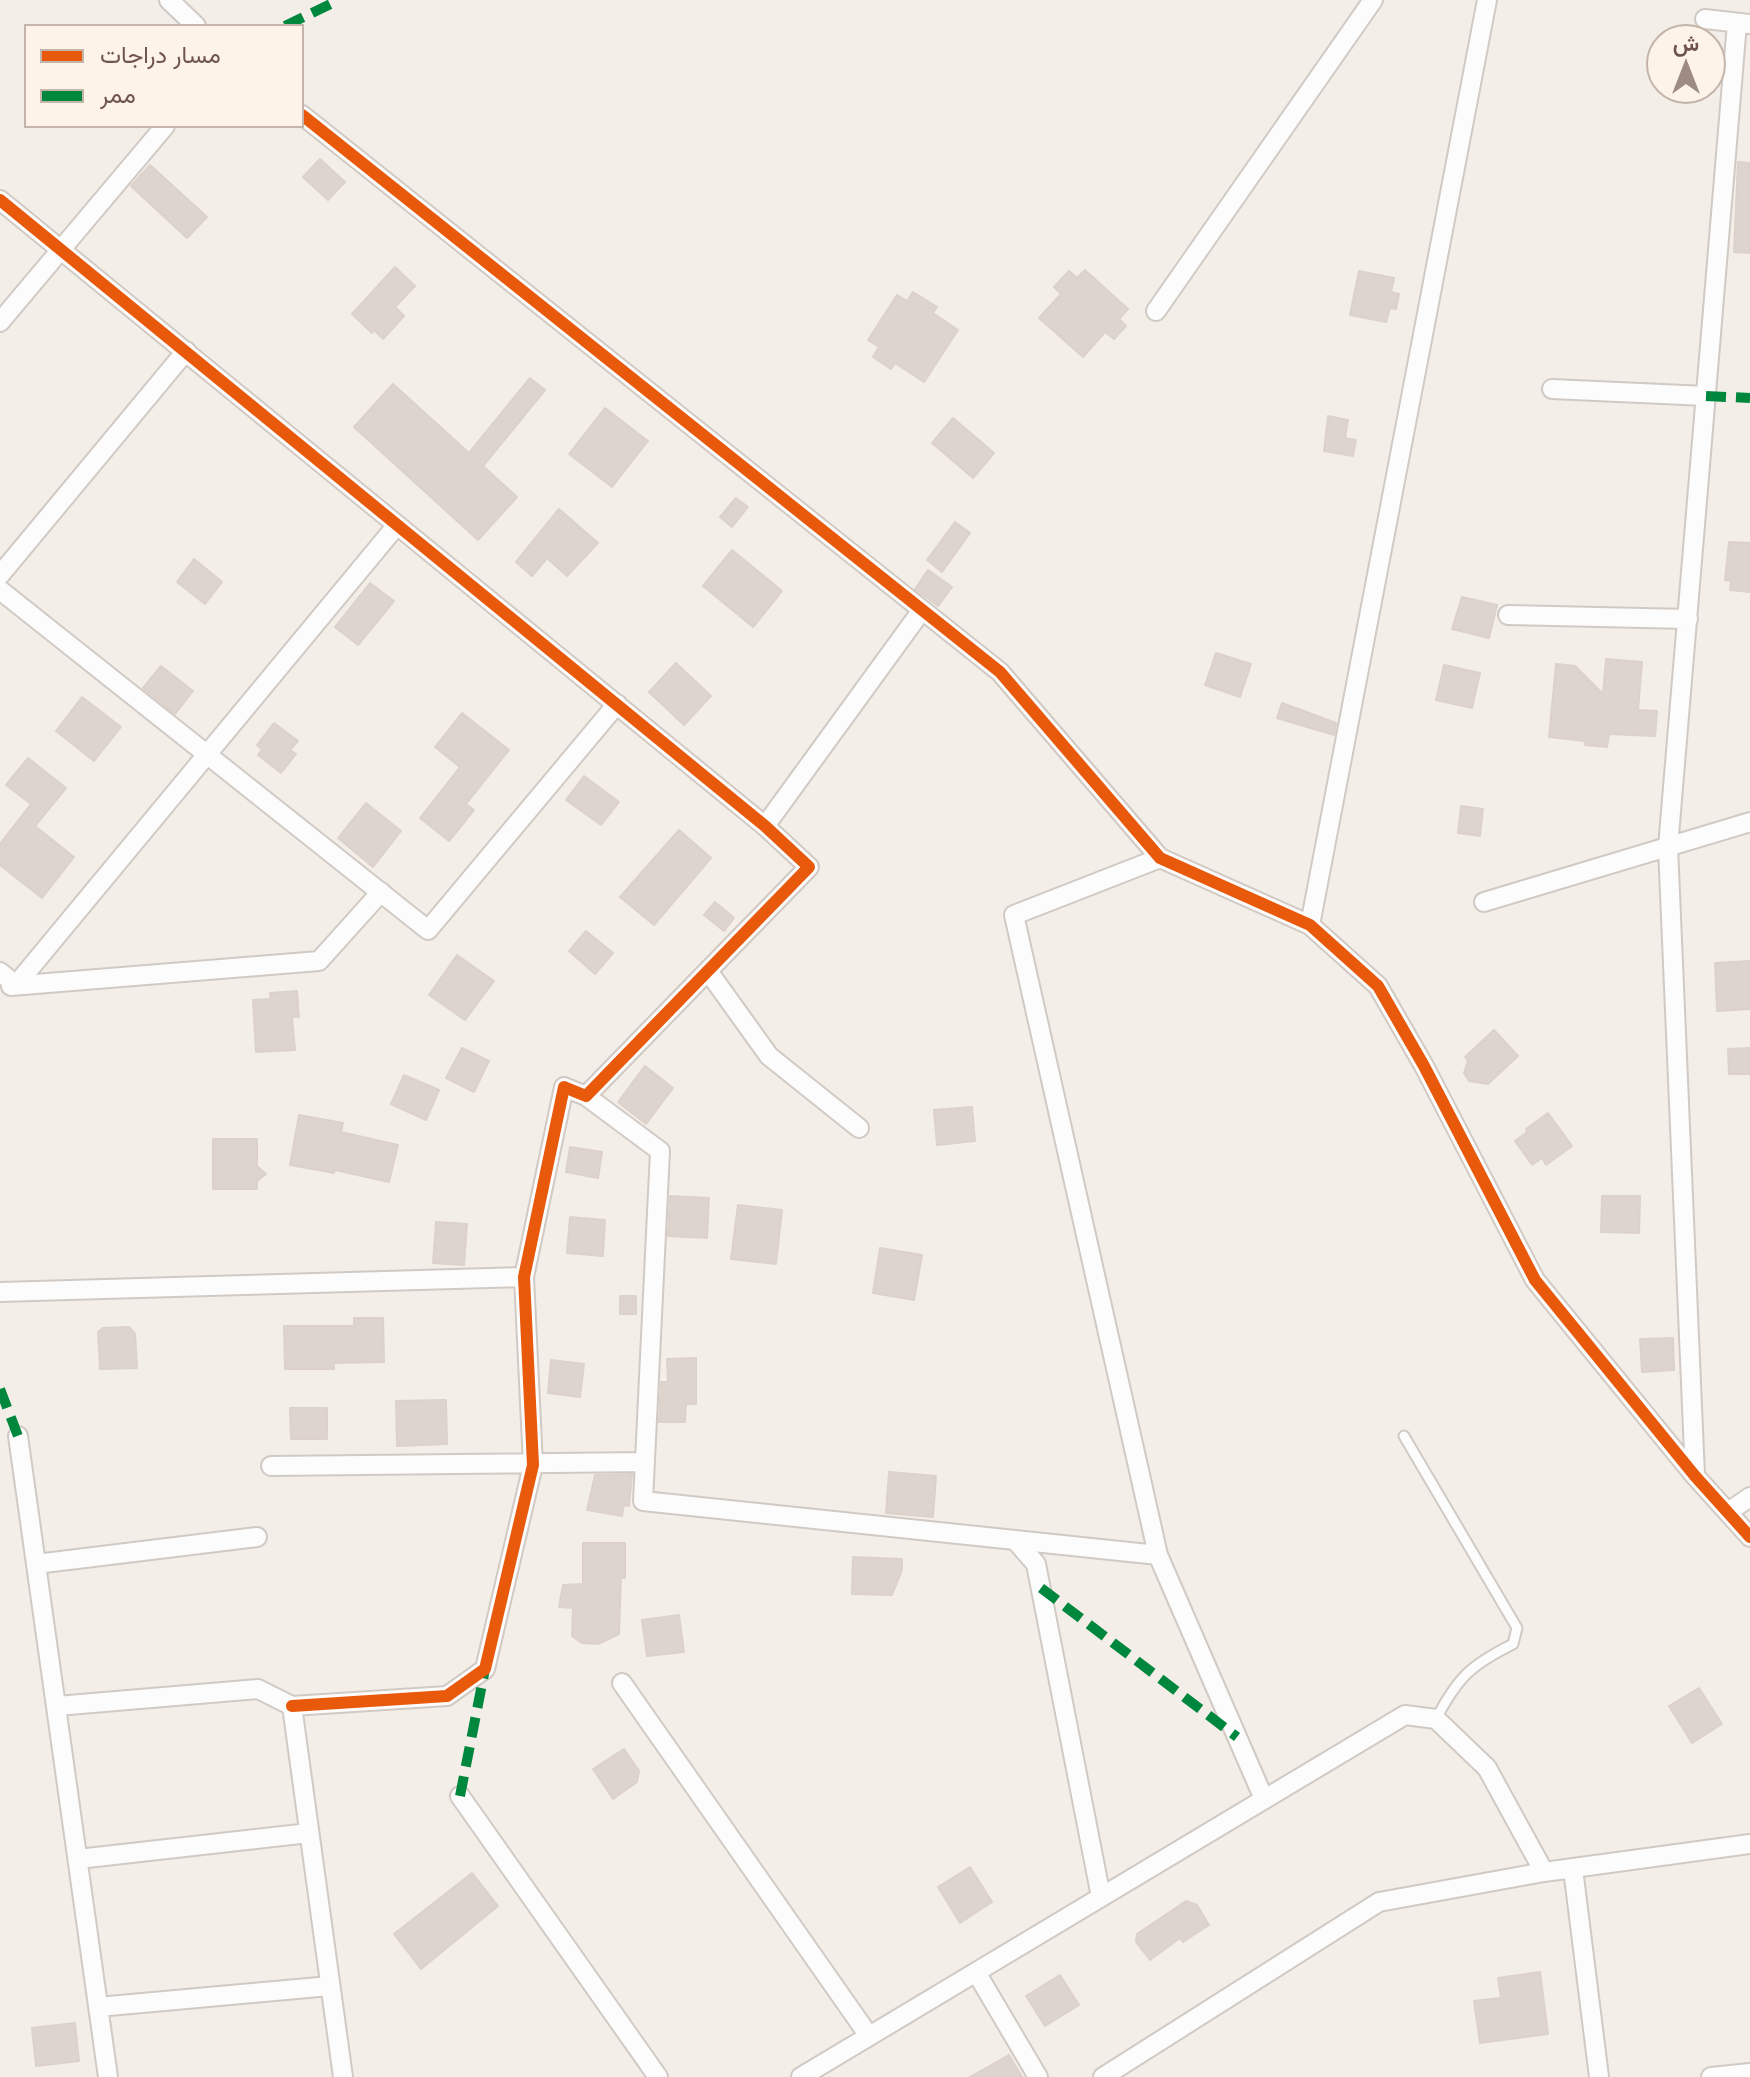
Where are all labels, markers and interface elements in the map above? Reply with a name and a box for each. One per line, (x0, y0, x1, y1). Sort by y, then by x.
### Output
legend (24, 24, 304, 128)
north arrow (1646, 24, 1726, 104)
text: ش (1673, 27, 1699, 57)
text: مسار دراجات (100, 37, 221, 70)
text: ممر (100, 77, 136, 110)

